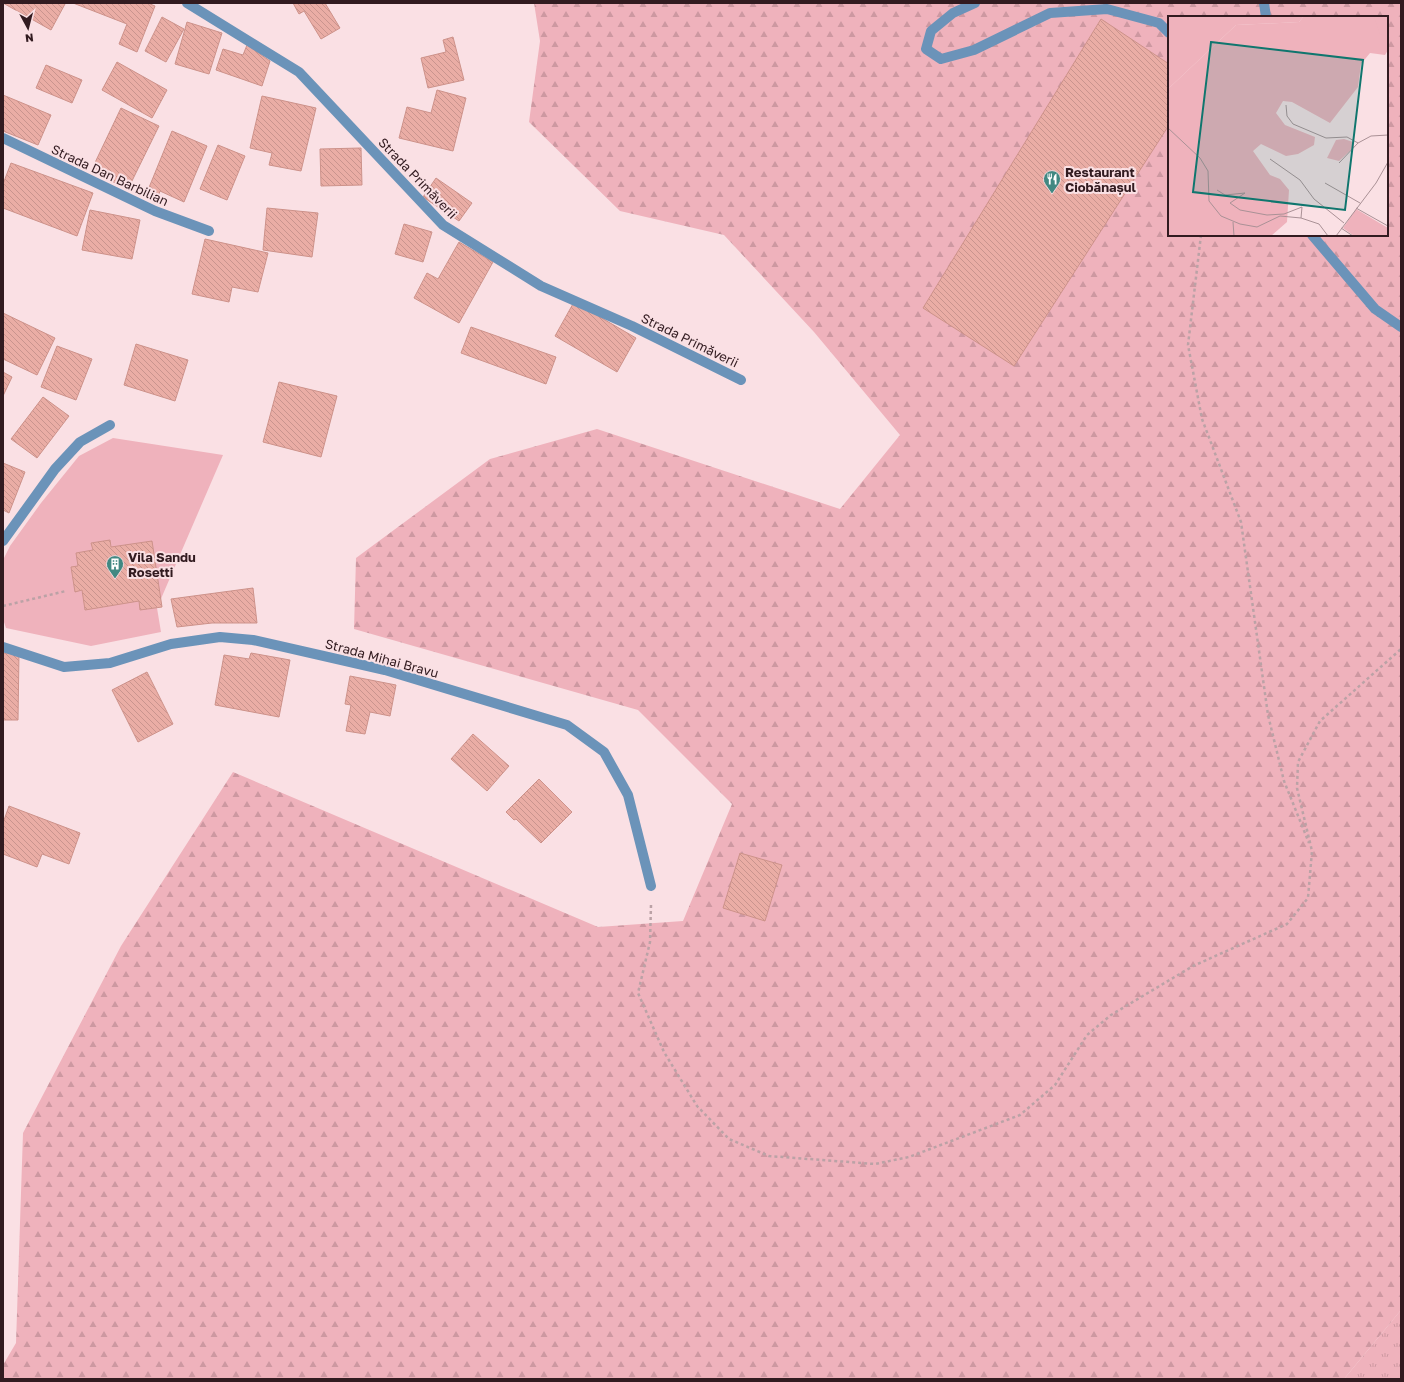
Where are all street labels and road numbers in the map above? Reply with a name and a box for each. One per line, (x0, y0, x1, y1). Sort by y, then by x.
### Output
street label: Strada Primăverii (375, 134, 461, 222)
street label: Strada Dan Barbilian (49, 141, 171, 209)
street label: Strada Primăverii (639, 309, 741, 371)
street label: Strada Mihai Bravu (324, 635, 440, 681)

